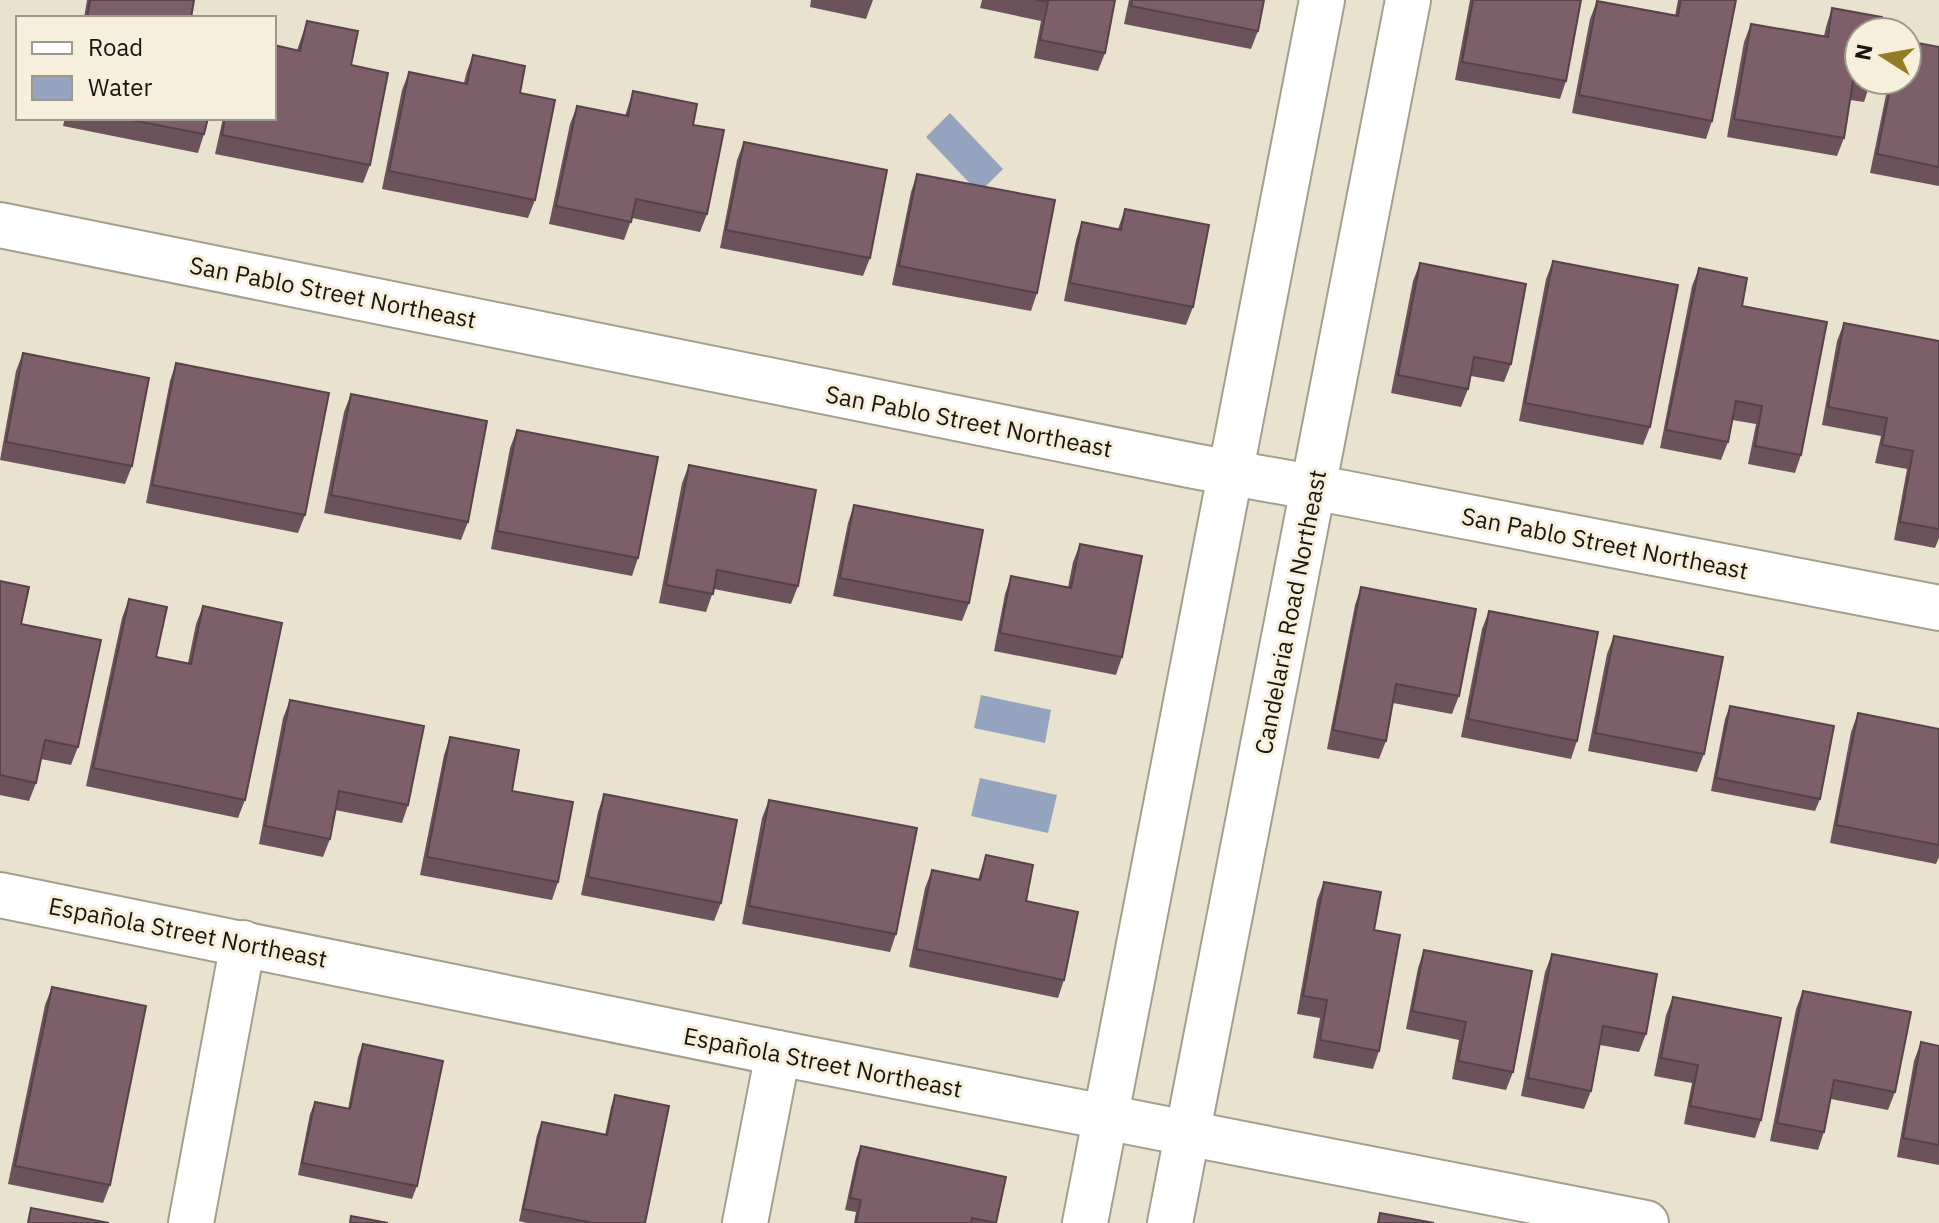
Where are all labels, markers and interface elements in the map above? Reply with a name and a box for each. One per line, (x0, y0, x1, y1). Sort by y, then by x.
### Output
legend (16, 16, 276, 120)
north arrow (1843, 16, 1923, 96)
text: Road (88, 31, 143, 63)
text: N (1847, 41, 1879, 63)
text: Water (88, 71, 152, 103)
street label: San Pablo Street Northeast (187, 248, 479, 336)
street label: San Pablo Street Northeast (823, 377, 1115, 465)
street label: Candelaria Road Northeast (1247, 467, 1333, 757)
street label: San Pablo Street Northeast (1459, 499, 1751, 587)
street label: Española Street Northeast (46, 889, 330, 975)
street label: Española Street Northeast (681, 1019, 965, 1105)

